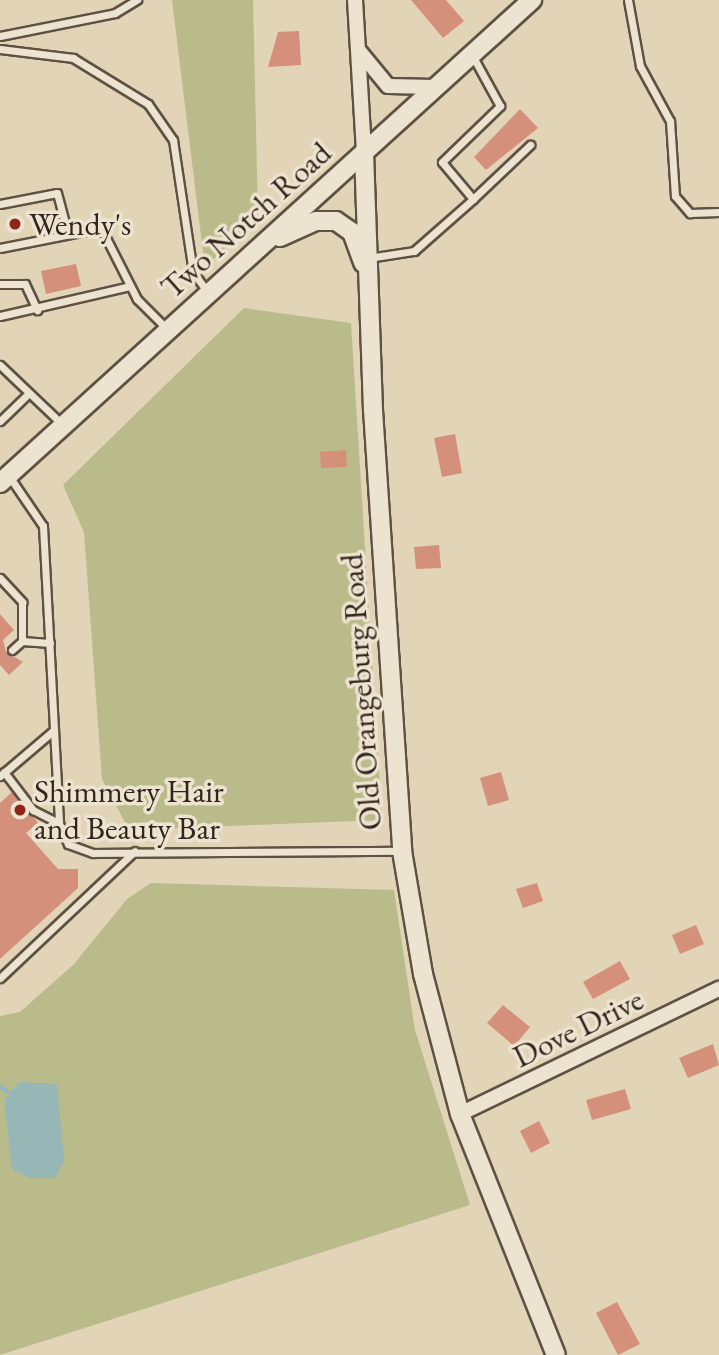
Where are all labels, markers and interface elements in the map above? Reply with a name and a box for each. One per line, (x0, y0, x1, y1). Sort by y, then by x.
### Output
street label: Two Notch Road (153, 134, 339, 306)
place label: Wendy's (29, 205, 131, 243)
marker: Wendy's (7, 216, 23, 232)
street label: Old Orangeburg Road (332, 552, 390, 832)
place label: Shimmery Hair and Beauty Bar (34, 773, 224, 848)
marker: Shimmery Hair and Beauty Bar (12, 802, 28, 818)
street label: Dove Drive (507, 980, 649, 1076)

